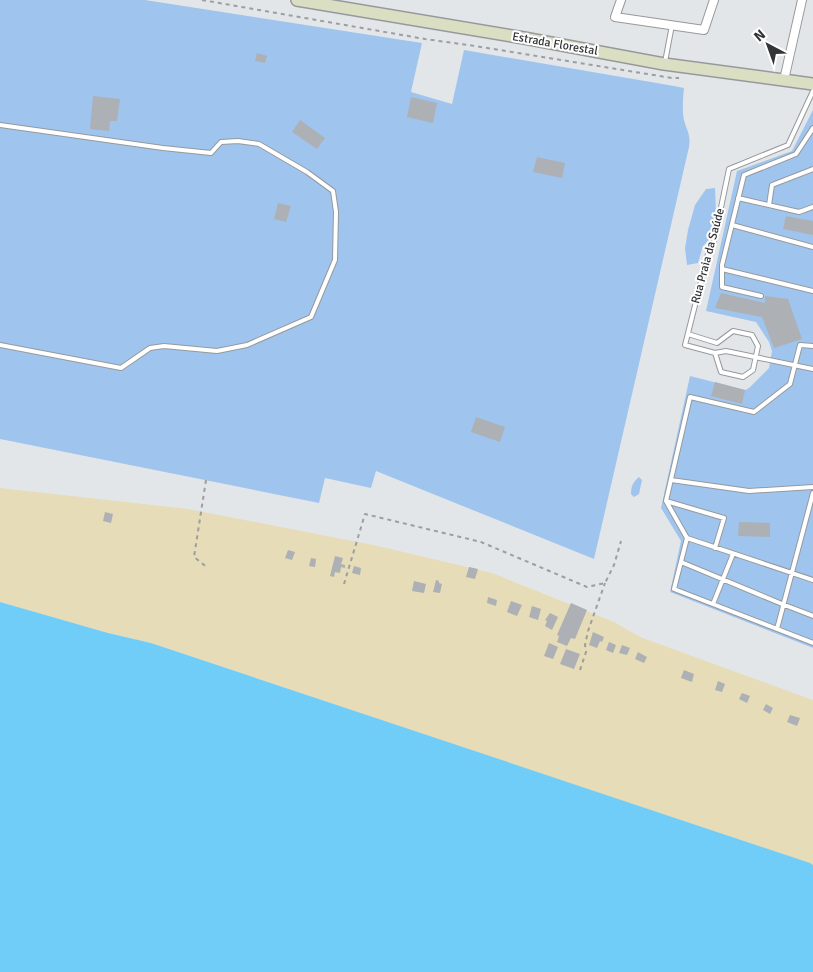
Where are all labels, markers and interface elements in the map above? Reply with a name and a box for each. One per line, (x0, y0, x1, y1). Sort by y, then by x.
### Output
north arrow (743, 20, 793, 70)
text: N (751, 26, 769, 45)
street label: Estrada Florestal (511, 29, 600, 59)
street label: Rua Praia da Saúde (688, 207, 728, 305)

